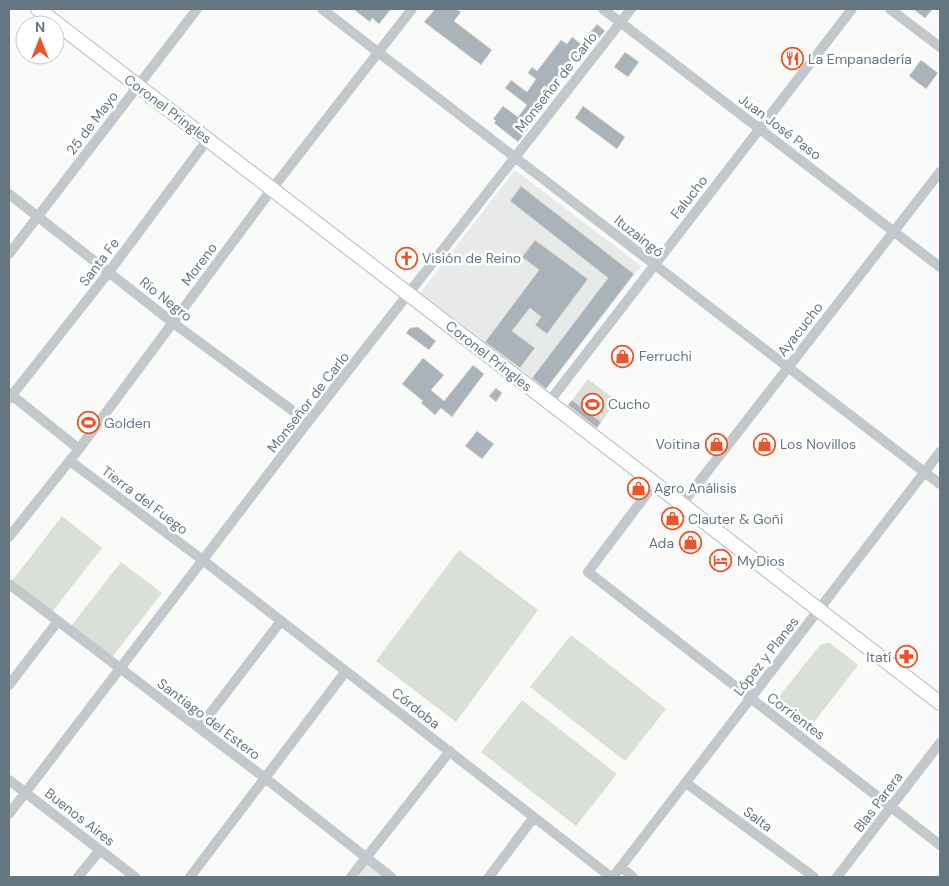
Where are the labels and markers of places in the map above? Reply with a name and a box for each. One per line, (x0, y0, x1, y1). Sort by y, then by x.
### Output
restaurant icon: La Empanadería (780, 47, 804, 71)
place label: La Empanadería (808, 50, 912, 68)
church icon: Visión de Reino (394, 246, 418, 270)
place label: Visión de Reino (422, 249, 521, 267)
shop icon: Ferruchi (611, 344, 635, 368)
place label: Ferruchi (639, 347, 692, 365)
sports icon: Cucho (580, 392, 604, 416)
place label: Cucho (608, 395, 650, 413)
sports icon: Golden (76, 411, 100, 435)
place label: Golden (104, 414, 151, 432)
shop icon: Voitina (704, 432, 728, 456)
shop icon: Los Novillos (752, 432, 776, 456)
place label: Voitina (655, 435, 700, 453)
place label: Los Novillos (780, 435, 856, 453)
shop icon: Agro Análisis (626, 476, 650, 500)
place label: Agro Análisis (654, 479, 737, 497)
shop icon: Clauter & Goñi (660, 507, 684, 531)
place label: Clauter & Goñi (688, 510, 783, 528)
shop icon: Ada (678, 531, 702, 555)
place label: Ada (649, 534, 674, 552)
hotel icon: MyDios (709, 549, 733, 573)
place label: MyDios (737, 552, 785, 570)
pharmacy icon: Itatí (895, 645, 919, 669)
place label: Itatí (866, 648, 892, 666)

